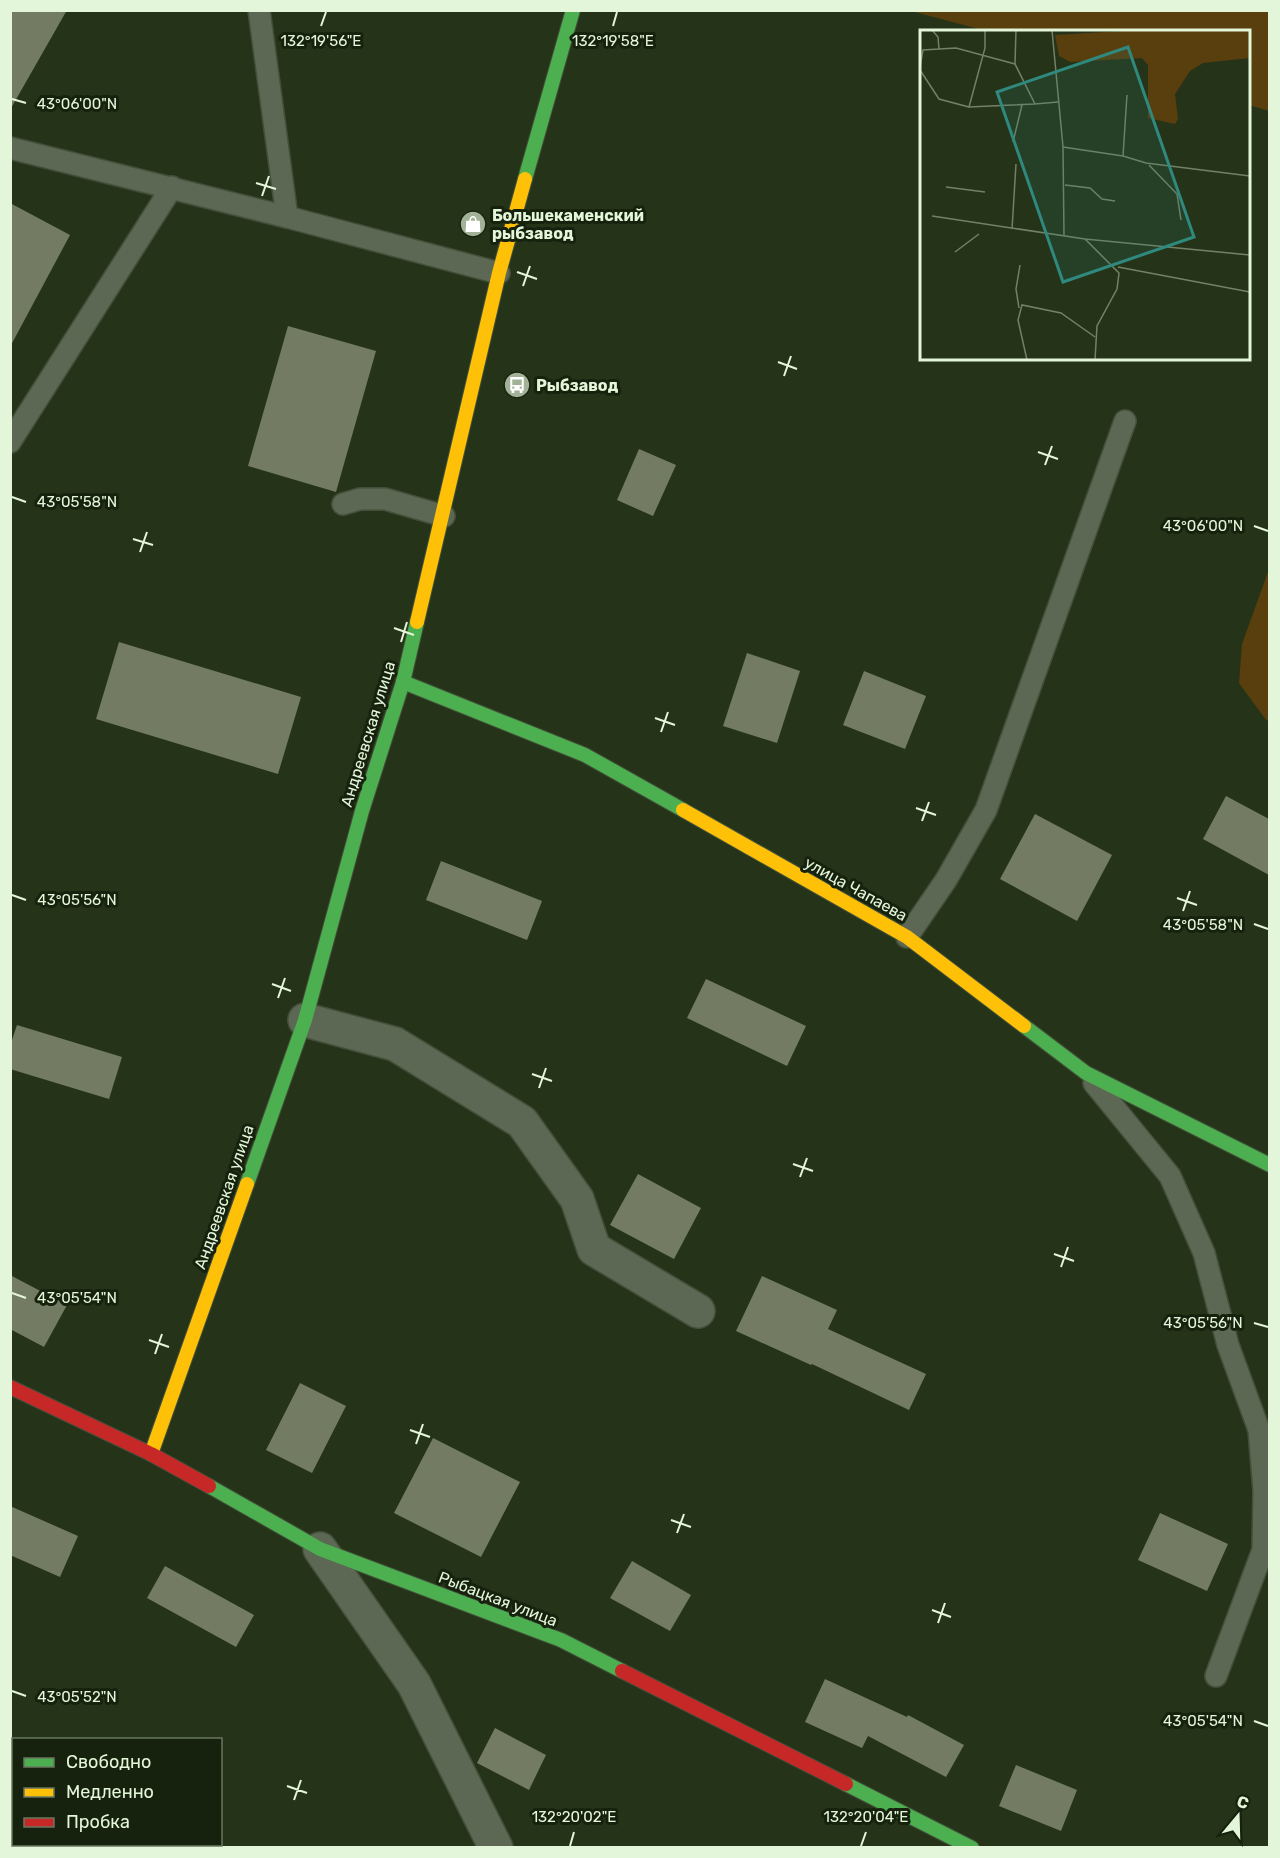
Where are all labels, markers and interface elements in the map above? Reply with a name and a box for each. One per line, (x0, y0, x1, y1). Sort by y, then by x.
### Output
inset map (920, 30, 1250, 360)
text: 132°19'56"E (281, 32, 361, 50)
text: 132°19'58"E (572, 32, 654, 50)
text: 43°06'00"N (37, 95, 117, 113)
place label: Большекаменский рыбзавод (492, 206, 644, 243)
shop icon: Большекаменский рыбзавод (458, 209, 488, 239)
bus stop icon: Рыбзавод (502, 370, 532, 400)
place label: Рыбзавод (536, 376, 619, 395)
text: 43°05'58"N (37, 493, 117, 511)
text: 43°06'00"N (1163, 517, 1243, 535)
street label: Андреевская улица (337, 659, 399, 809)
street label: улица Чапаева (801, 853, 911, 925)
text: 43°05'56"N (37, 891, 117, 909)
text: 43°05'58"N (1163, 916, 1243, 934)
street label: Андреевская улица (190, 1122, 258, 1272)
text: 43°05'54"N (37, 1289, 117, 1307)
text: 43°05'56"N (1163, 1314, 1243, 1332)
street label: Рыбацкая улица (436, 1568, 560, 1630)
text: 43°05'52"N (37, 1688, 117, 1706)
text: 43°05'54"N (1163, 1712, 1243, 1730)
legend (12, 1738, 222, 1846)
text: Свободно (66, 1751, 151, 1773)
text: Медленно (66, 1781, 154, 1803)
north arrow (1208, 1786, 1268, 1846)
text: С (1234, 1791, 1251, 1813)
text: 132°20'02"E (532, 1808, 616, 1826)
text: 132°20'04"E (824, 1808, 908, 1826)
text: Пробка (66, 1811, 130, 1833)

